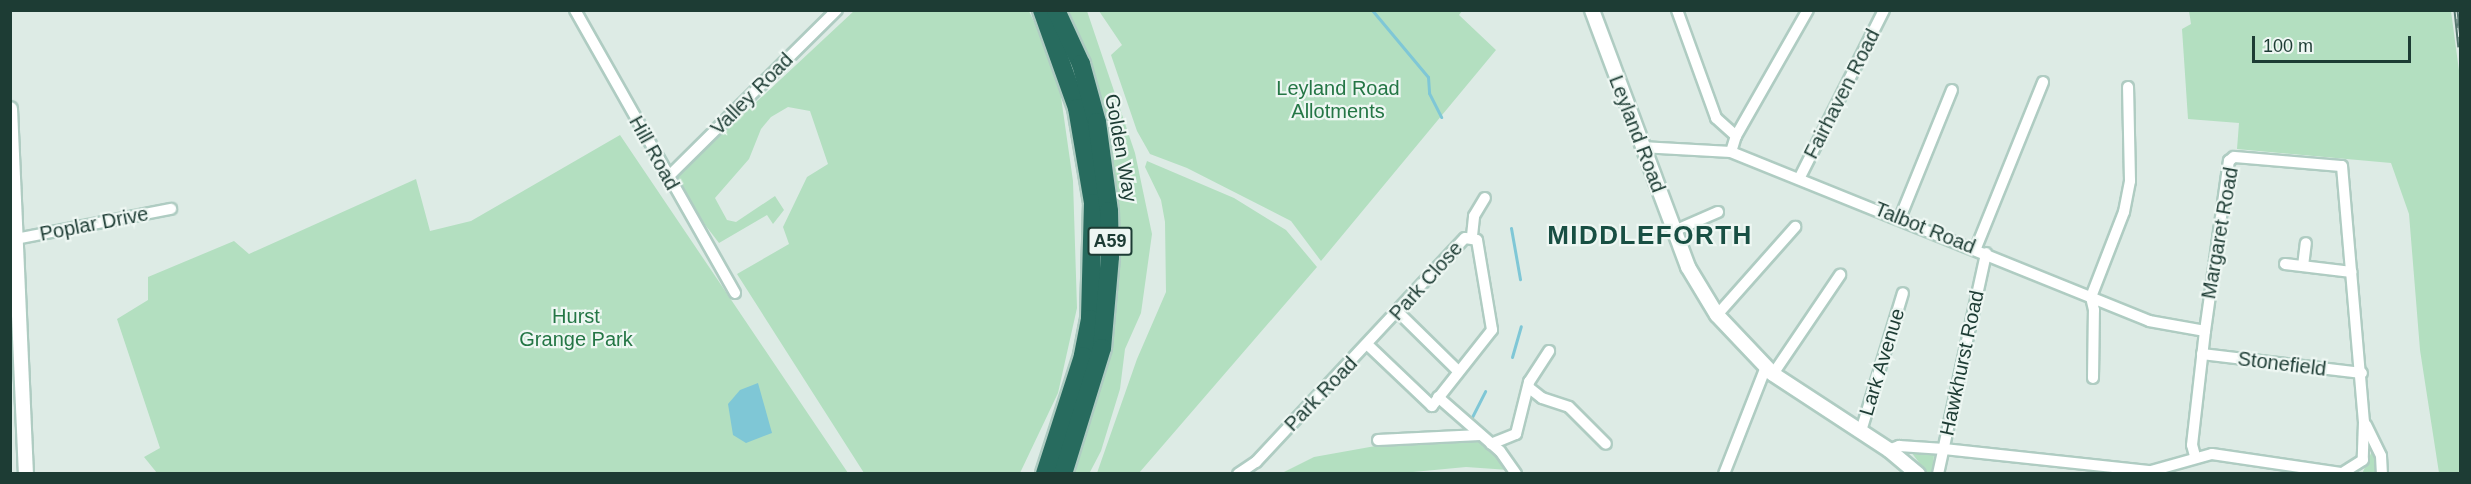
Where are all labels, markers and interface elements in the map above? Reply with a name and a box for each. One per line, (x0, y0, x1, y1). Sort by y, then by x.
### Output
scale bar (2255, 24, 2414, 62)
street label: Fairhaven Road (1799, 25, 1885, 163)
text: 100 m (2263, 36, 2313, 56)
street label: Valley Road (706, 48, 798, 140)
street label: Leyland Road (1604, 72, 1670, 196)
park label: Leyland Road Allotments (1276, 77, 1400, 124)
street label: Golden Way (1100, 92, 1142, 204)
street label: Hill Road (624, 112, 684, 194)
street label: Margaret Road (2197, 165, 2243, 301)
street label: Talbot Road (1871, 197, 1979, 259)
street label: Poplar Drive (38, 202, 150, 246)
district label: MIDDLEFORTH (1547, 220, 1753, 252)
road number: A59 (1086, 226, 1134, 256)
street label: Park Close (1384, 237, 1468, 325)
street label: Hawkhurst Road (1935, 288, 1989, 438)
park label: Hurst Grange Park (519, 305, 633, 352)
street label: Lark Avenue (1854, 305, 1910, 419)
street label: Stonefield (2236, 347, 2328, 381)
street label: Park Road (1280, 352, 1362, 436)

